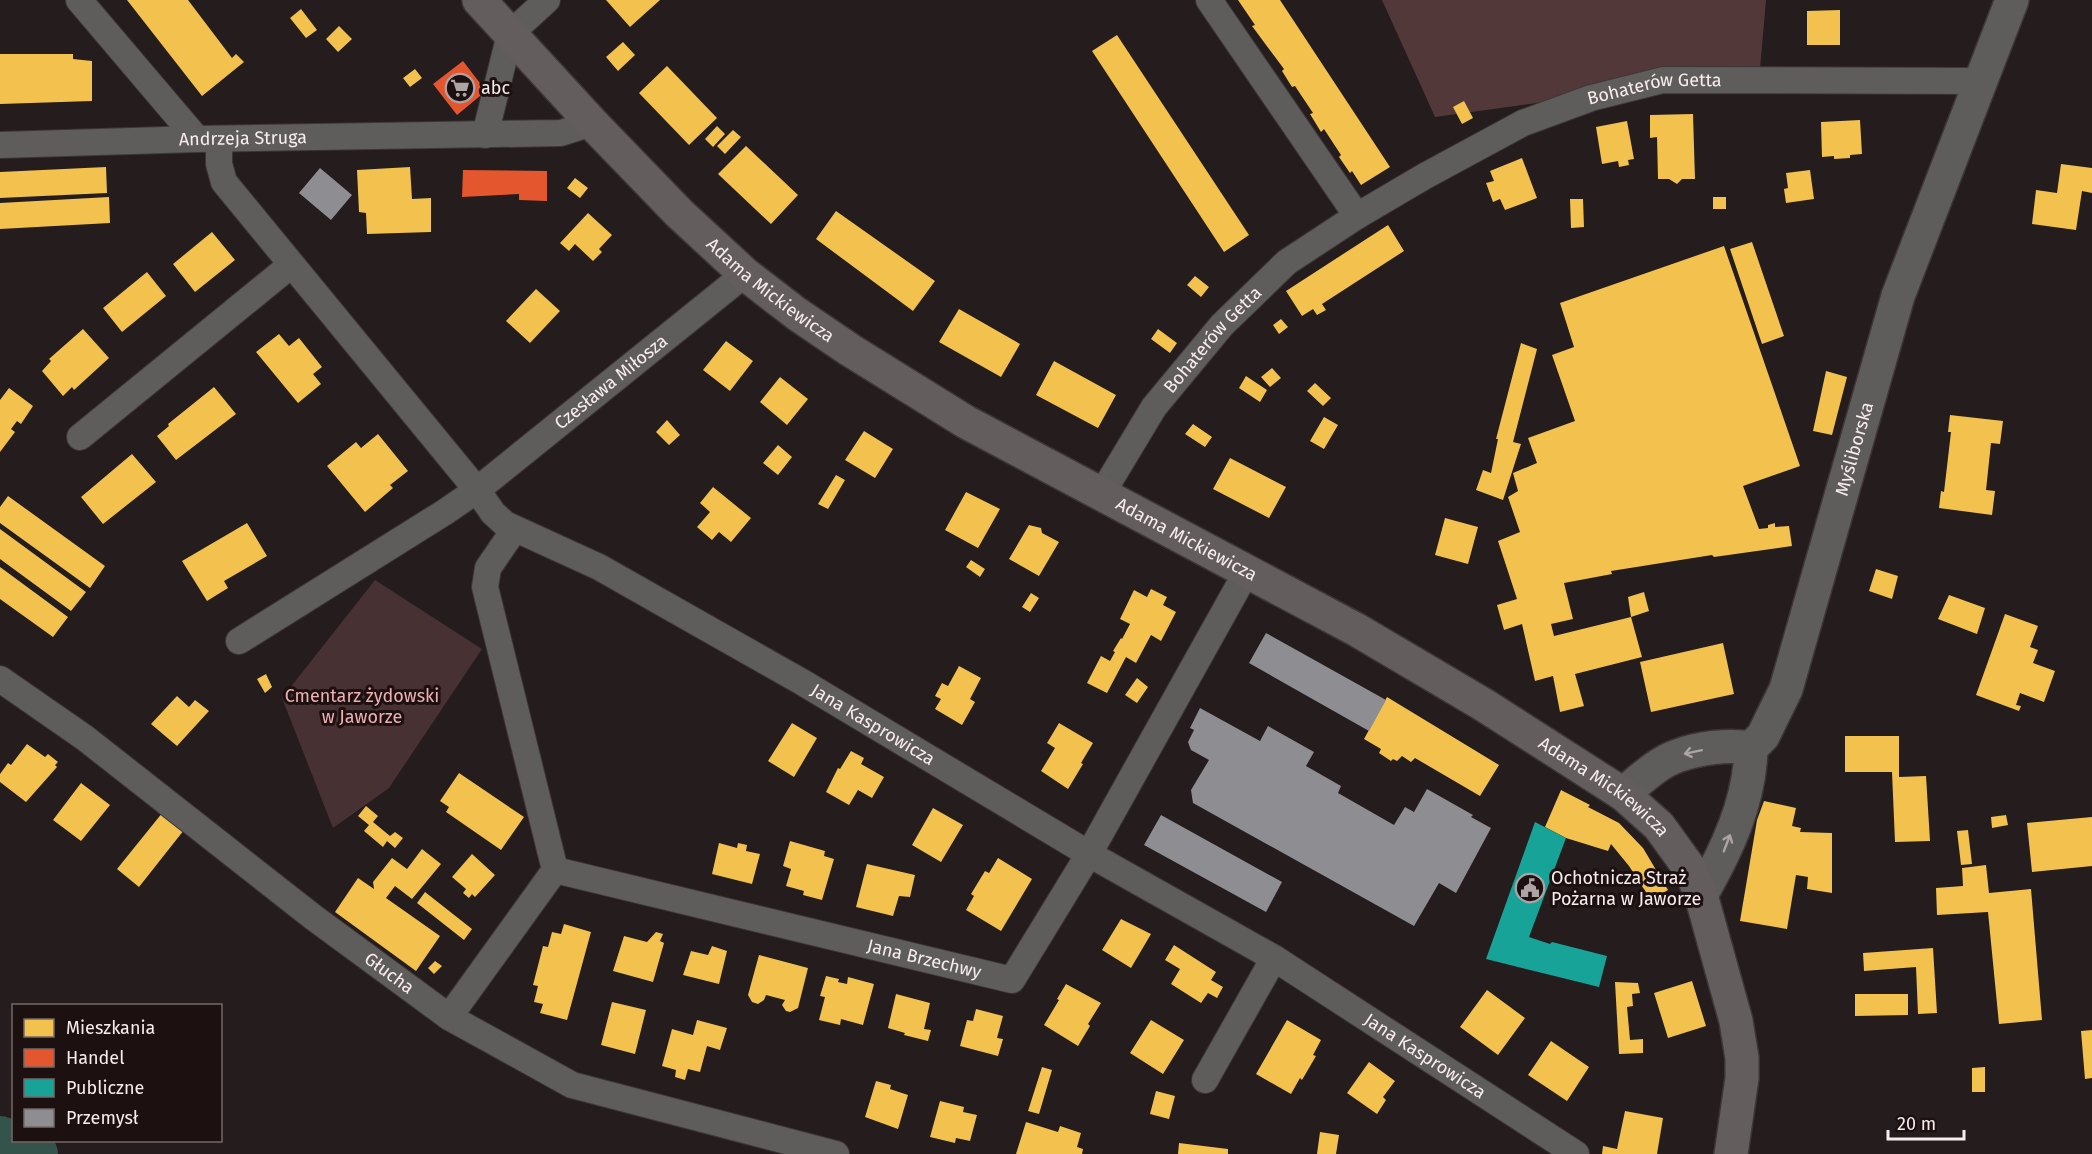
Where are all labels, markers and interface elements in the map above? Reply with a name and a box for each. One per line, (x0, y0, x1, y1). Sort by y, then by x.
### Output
street label: Bohaterów Getta (1585, 69, 1722, 110)
supermarket icon: abc (444, 72, 476, 104)
place label: abc (481, 77, 510, 99)
street label: Andrzeja Struga (178, 126, 307, 151)
street label: Adama Mickiewicza (702, 233, 838, 347)
street label: Bohaterów Getta (1159, 282, 1266, 398)
street label: Czesława Miłosza (550, 330, 672, 434)
street label: Myśliborska (1831, 399, 1878, 498)
street label: Adama Mickiewicza (1112, 493, 1261, 586)
street label: Jana Kasprowicza (807, 679, 939, 770)
park label: Cmentarz żydowski w Jaworze (285, 685, 439, 728)
street label: Adama Mickiewicza (1534, 732, 1674, 841)
one-way arrow (1684, 747, 1704, 758)
one-way arrow (1722, 834, 1733, 853)
place label: Ochotnicza Straż Pożarna w Jaworze (1551, 867, 1701, 910)
public building icon: Ochotnicza Straż Pożarna w Jaworze (1514, 872, 1546, 904)
street label: Jana Brzechwy (865, 935, 984, 983)
street label: Głucha (360, 947, 419, 999)
legend (12, 1004, 222, 1142)
street label: Jana Kasprowicza (1360, 1008, 1490, 1103)
text: Mieszkania (66, 1017, 155, 1039)
text: Handel (66, 1047, 124, 1069)
text: Publiczne (66, 1077, 144, 1099)
scale bar (1888, 1103, 1964, 1141)
text: Przemysł (66, 1107, 139, 1129)
text: 20 m (1897, 1113, 1936, 1135)

